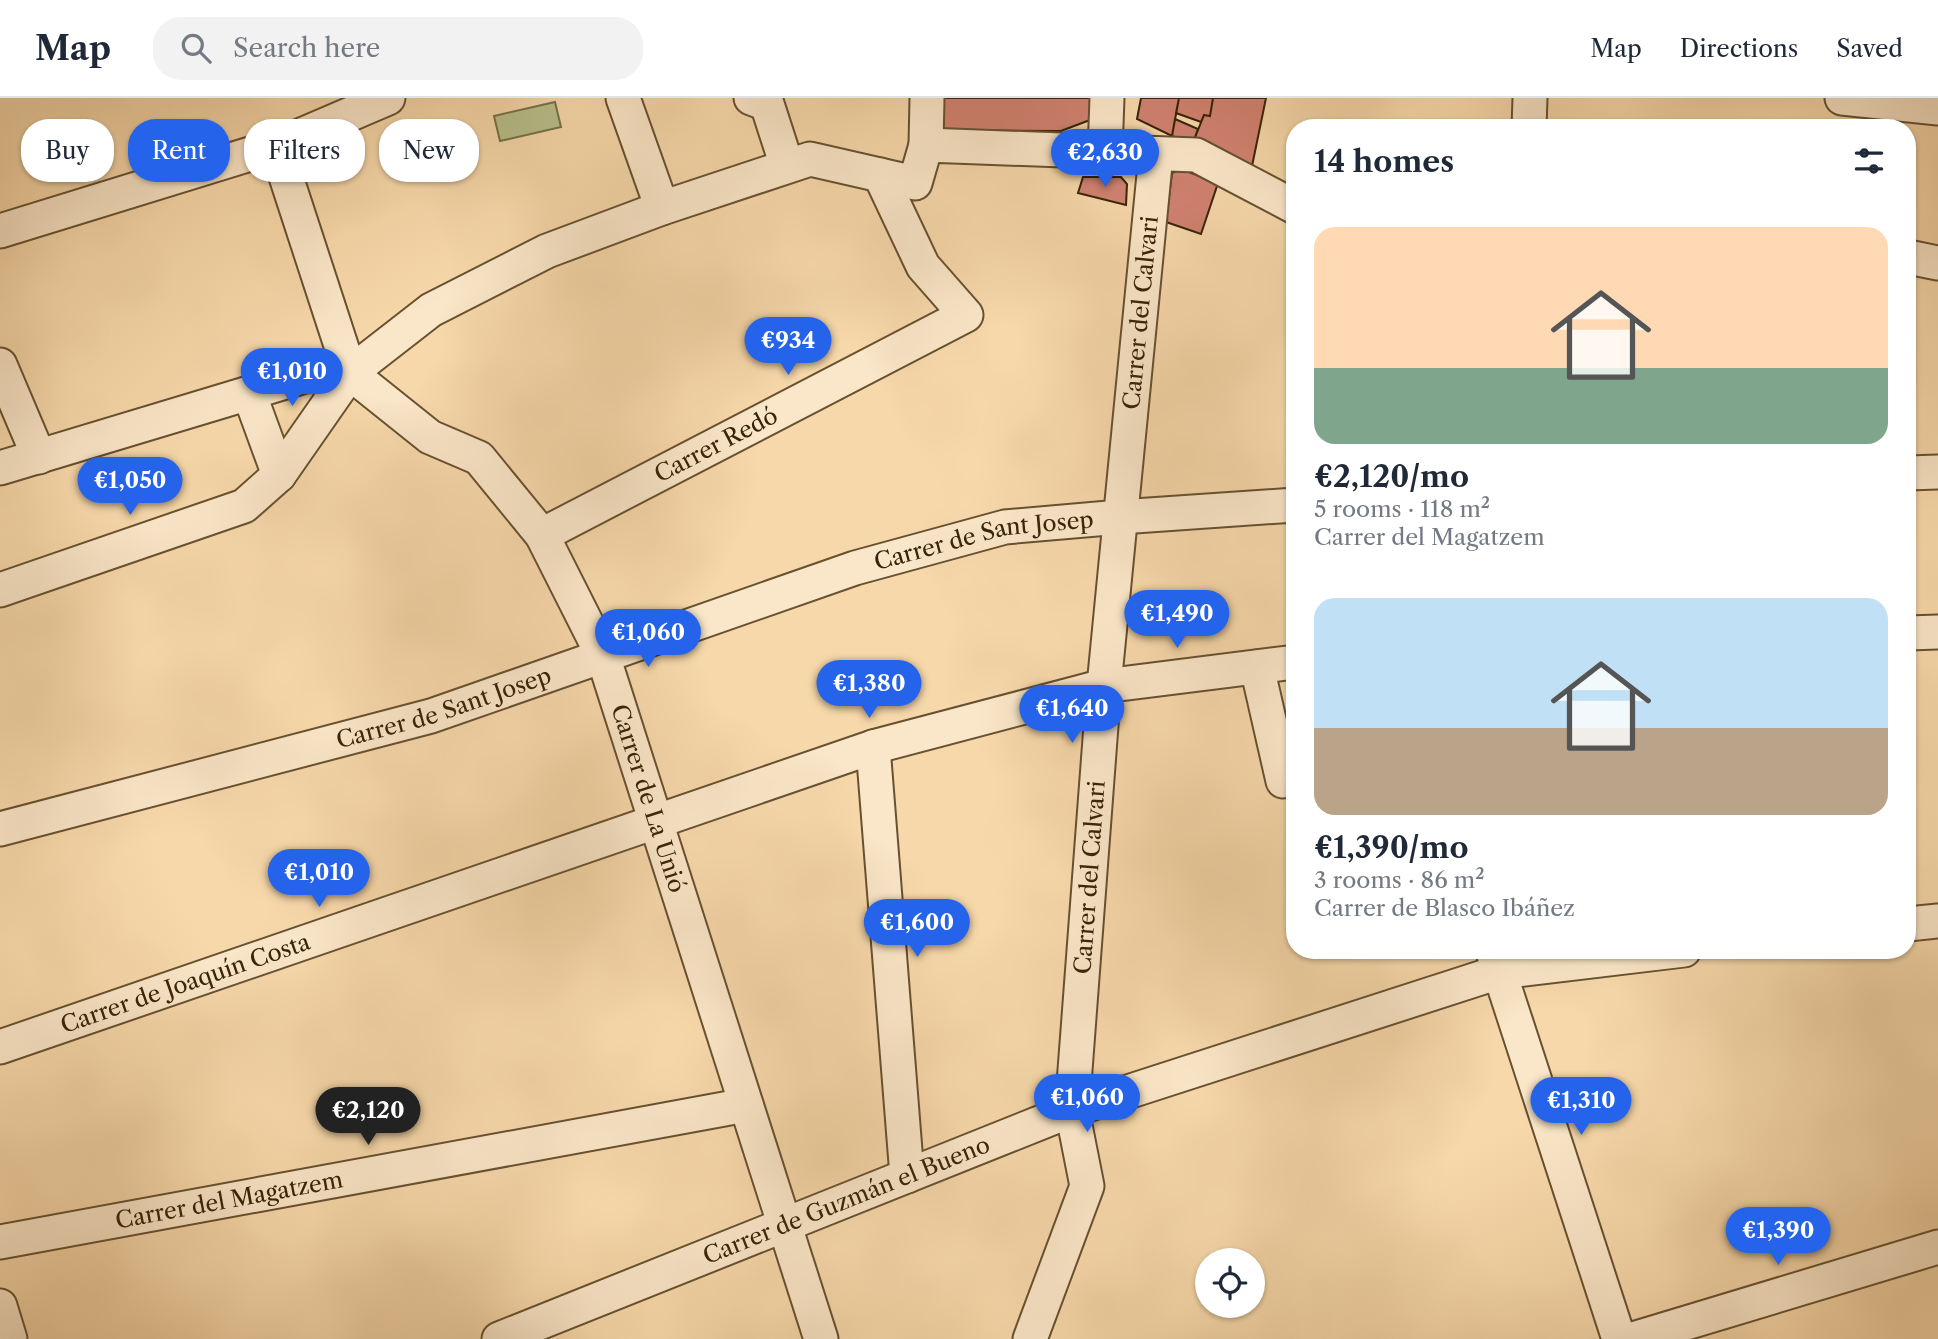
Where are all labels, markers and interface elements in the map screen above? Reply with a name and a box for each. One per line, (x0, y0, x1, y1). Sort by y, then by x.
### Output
search box (153, 17, 643, 80)
text: Map (35, 28, 111, 69)
icon: search (177, 29, 215, 67)
text: Search here (233, 32, 380, 64)
text: Map (1590, 34, 1642, 63)
text: Directions (1680, 34, 1798, 63)
text: Saved (1836, 34, 1903, 63)
chip: Buy (21, 119, 114, 182)
chip: Rent (128, 119, 230, 182)
chip: Filters (244, 119, 365, 182)
chip: New (379, 119, 479, 182)
pin: €2,630 (1048, 130, 1162, 189)
text: €2,630 (1067, 138, 1143, 166)
icon: filters (1850, 142, 1888, 180)
text: 14 homes (1314, 143, 1454, 180)
street label: Carrer del Calvari (1117, 215, 1164, 411)
icon: home (1538, 272, 1664, 398)
pin: €934 (747, 317, 829, 377)
text: €934 (761, 326, 815, 354)
pin: €1,010 (235, 348, 349, 408)
text: €1,010 (257, 357, 327, 385)
street label: Carrer Redó (650, 401, 782, 488)
pin: €1,050 (73, 458, 187, 517)
text: €2,120/mo (1314, 458, 1469, 495)
text: €1,050 (93, 466, 167, 494)
text: 5 rooms · 118 m² (1314, 495, 1490, 523)
street label: Carrer de Sant Josep (871, 505, 1095, 576)
text: Carrer del Magatzem (1314, 523, 1545, 551)
pin: €1,490 (1120, 590, 1234, 650)
text: €1,490 (1140, 599, 1214, 627)
pin: €1,060 (591, 610, 705, 669)
text: €1,060 (611, 618, 685, 646)
icon: home (1538, 643, 1664, 769)
pin: €1,380 (812, 660, 926, 720)
street label: Carrer de Sant Josep (333, 661, 555, 754)
text: €1,380 (832, 669, 906, 697)
pin: €1,640 (1015, 686, 1129, 745)
text: €1,640 (1035, 694, 1109, 722)
street label: Carrer de La Unió (605, 701, 692, 896)
street label: Carrer del Calvari (1068, 779, 1111, 975)
text: €1,390/mo (1314, 829, 1468, 866)
pin: €1,010 (262, 850, 376, 909)
text: €1,010 (284, 858, 354, 886)
text: 3 rooms · 86 m² (1314, 866, 1485, 894)
text: Carrer de Blasco Ibáñez (1314, 894, 1575, 922)
pin: €1,600 (860, 900, 974, 959)
text: €1,600 (880, 908, 954, 936)
street label: Carrer de Joaquín Costa (57, 927, 315, 1039)
pin: €1,060 (1030, 1074, 1144, 1134)
pin: €1,310 (1524, 1077, 1638, 1137)
text: €1,060 (1050, 1083, 1124, 1111)
text: €1,310 (1546, 1086, 1616, 1114)
pin: €2,120 (311, 1088, 425, 1147)
text: €2,120 (331, 1096, 405, 1124)
street label: Carrer de Guzmán el Bueno (699, 1130, 994, 1270)
street label: Carrer del Magatzem (113, 1165, 345, 1235)
pin: €1,390 (1721, 1208, 1835, 1267)
text: €1,390 (1742, 1216, 1814, 1244)
map controls (1195, 1248, 1265, 1318)
button: locate (1195, 1248, 1265, 1318)

